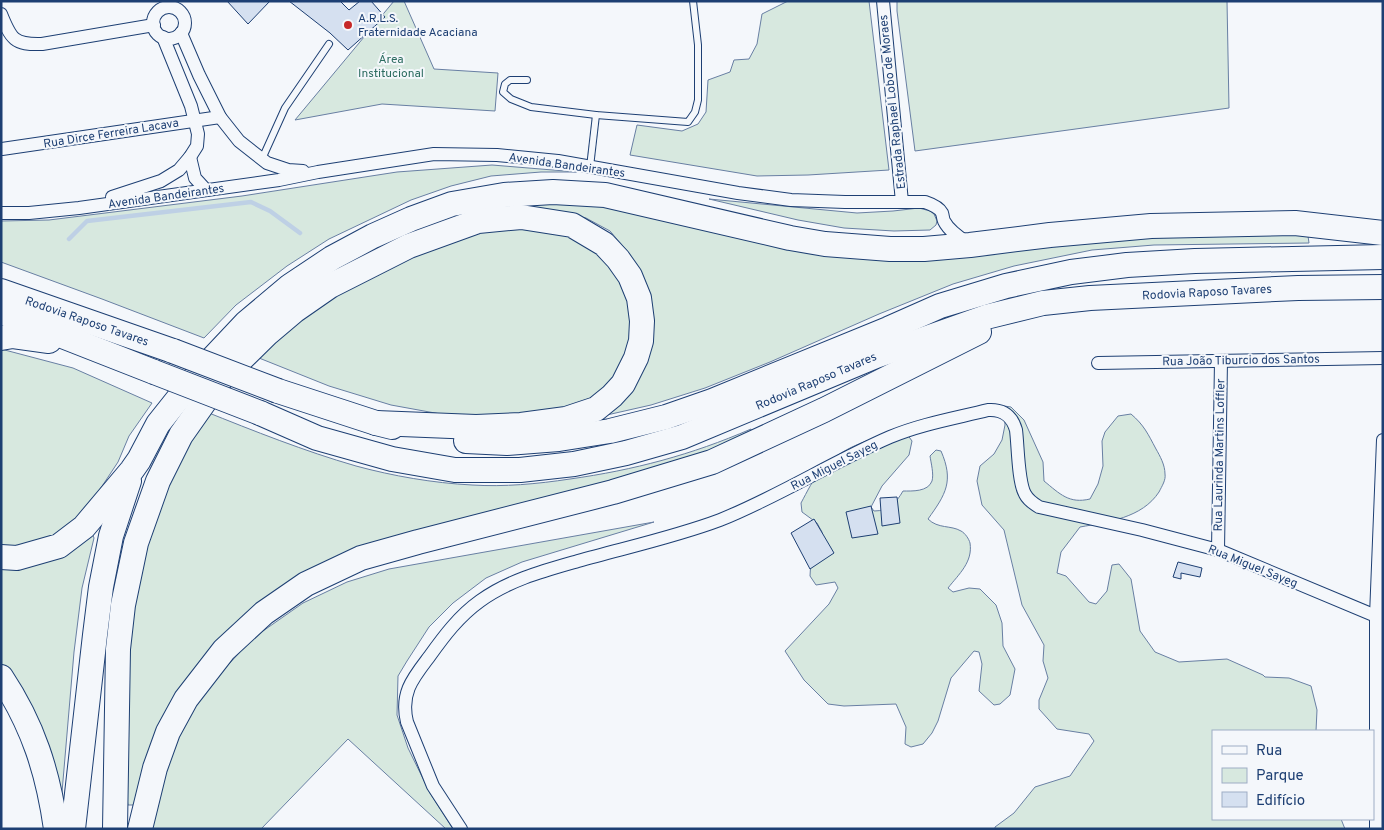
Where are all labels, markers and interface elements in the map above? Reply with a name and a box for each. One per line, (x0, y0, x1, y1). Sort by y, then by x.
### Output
place label: A.R.L.S. Fraternidade Acaciana (358, 11, 478, 41)
street label: Estrada Raphael Lobo de Moraes (876, 14, 910, 190)
marker: A.R.L.S. Fraternidade Acaciana (342, 19, 354, 31)
park label: Área Institucional (358, 52, 424, 82)
street label: Rua Dirce Ferreira Lacava (42, 115, 180, 153)
street label: Avenida Bandeirantes (508, 150, 626, 182)
street label: Avenida Bandeirantes (107, 181, 225, 213)
street label: Rodovia Raposo Tavares (1142, 282, 1272, 304)
street label: Rodovia Raposo Tavares (23, 293, 151, 351)
street label: Rodovia Raposo Tavares (753, 349, 879, 415)
street label: Rua João Tiburcio dos Santos (1162, 352, 1320, 370)
street label: Rua Laurinda Martins Loffler (1211, 378, 1229, 532)
street label: Rua Miguel Sayeg (788, 437, 881, 495)
street label: Rua Miguel Sayeg (1205, 542, 1300, 592)
legend (1212, 730, 1374, 820)
text: Rua (1256, 742, 1282, 761)
text: Parque (1256, 767, 1304, 786)
text: Edifício (1256, 792, 1305, 811)

